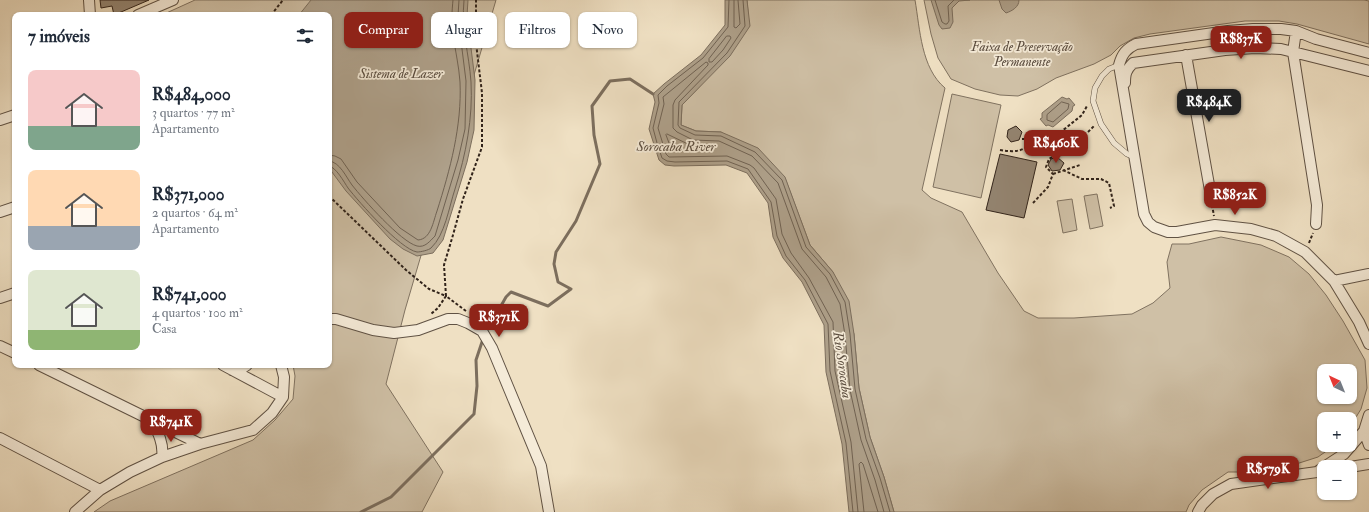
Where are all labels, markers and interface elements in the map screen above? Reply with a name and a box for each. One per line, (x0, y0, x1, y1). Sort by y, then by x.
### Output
chip: Comprar (344, 12, 423, 48)
chip: Alugar (431, 12, 497, 48)
chip: Filtros (505, 12, 570, 48)
chip: Novo (578, 12, 637, 48)
icon: filters (294, 25, 316, 47)
text: 7 imóveis (28, 26, 90, 47)
pin: R$837K (1208, 26, 1274, 60)
text: R$837K (1220, 31, 1262, 47)
park label: Faixa de Preservação Permanente (970, 39, 1073, 70)
park label: Sistema de Lazer (358, 66, 444, 82)
text: R$484,000 (152, 84, 231, 105)
icon: home (60, 86, 108, 134)
pin: R$484K (1176, 89, 1242, 123)
text: R$484K (1186, 94, 1232, 110)
text: 3 quartos · 77 m² (152, 105, 235, 121)
text: Apartamento (152, 121, 219, 137)
pin: R$460K (1023, 130, 1089, 164)
text: R$460K (1033, 135, 1079, 151)
water label: Sorocaba River (635, 138, 716, 155)
pin: R$852K (1202, 182, 1268, 216)
text: R$371,000 (152, 184, 224, 205)
icon: home (60, 186, 108, 234)
text: R$852K (1213, 187, 1257, 203)
text: 2 quartos · 64 m² (152, 205, 238, 221)
text: Apartamento (152, 221, 219, 237)
text: R$741,000 (152, 284, 227, 305)
icon: home (60, 286, 108, 334)
pin: R$371K (466, 304, 532, 338)
text: 4 quartos · 100 m² (152, 305, 243, 321)
text: R$371K (478, 309, 520, 325)
text: Casa (152, 321, 177, 337)
water label: Rio Sorocaba (829, 330, 856, 400)
north arrow (1317, 364, 1357, 404)
map controls (1317, 364, 1357, 500)
pin: R$741K (138, 409, 204, 443)
button: + (1317, 412, 1357, 452)
text: R$741K (149, 414, 193, 430)
pin: R$579K (1235, 456, 1301, 490)
button: − (1317, 460, 1357, 500)
text: R$579K (1246, 461, 1290, 477)

